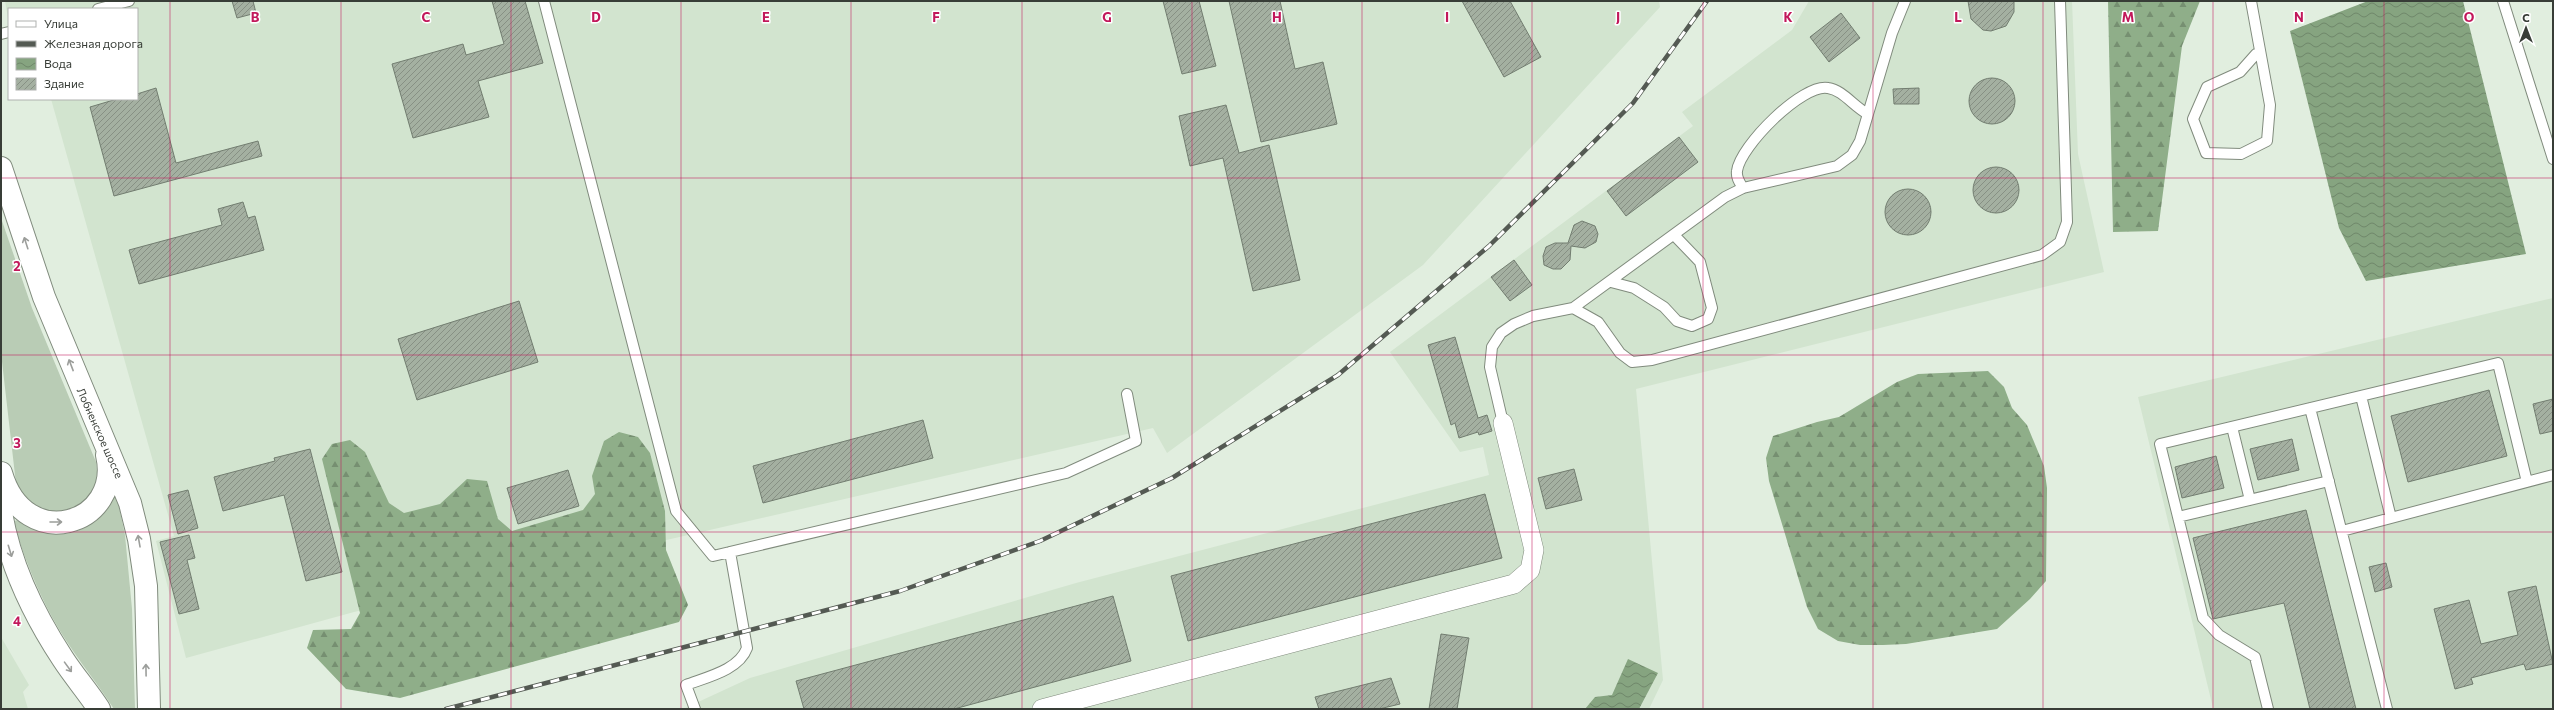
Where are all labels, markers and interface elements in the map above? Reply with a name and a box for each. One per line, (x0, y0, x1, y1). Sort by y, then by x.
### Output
legend (8, 8, 138, 100)
north arrow (2506, 8, 2546, 48)
text: B (251, 9, 260, 25)
text: C (422, 9, 431, 25)
text: D (591, 9, 601, 25)
text: E (762, 9, 770, 25)
text: F (932, 9, 940, 25)
text: G (1102, 9, 1112, 25)
text: H (1272, 9, 1282, 25)
text: I (1445, 9, 1449, 25)
text: J (1616, 9, 1620, 25)
text: K (1783, 9, 1793, 25)
text: L (1954, 9, 1962, 25)
text: M (2122, 9, 2134, 25)
text: N (2294, 9, 2304, 25)
text: O (2464, 9, 2475, 25)
text: С (2522, 11, 2530, 24)
text: Улица (44, 16, 78, 30)
text: Железная дорога (44, 36, 143, 50)
text: Вода (44, 56, 72, 70)
text: Здание (44, 76, 84, 90)
one-way arrow (22, 236, 29, 249)
text: 2 (13, 258, 21, 274)
one-way arrow (66, 359, 74, 371)
street label: Лобненское шоссе (75, 385, 126, 480)
text: 3 (13, 435, 21, 451)
one-way arrow (49, 518, 62, 526)
one-way arrow (135, 535, 143, 548)
one-way arrow (7, 545, 14, 558)
text: 4 (13, 613, 21, 629)
one-way arrow (64, 661, 73, 672)
one-way arrow (142, 664, 150, 677)

